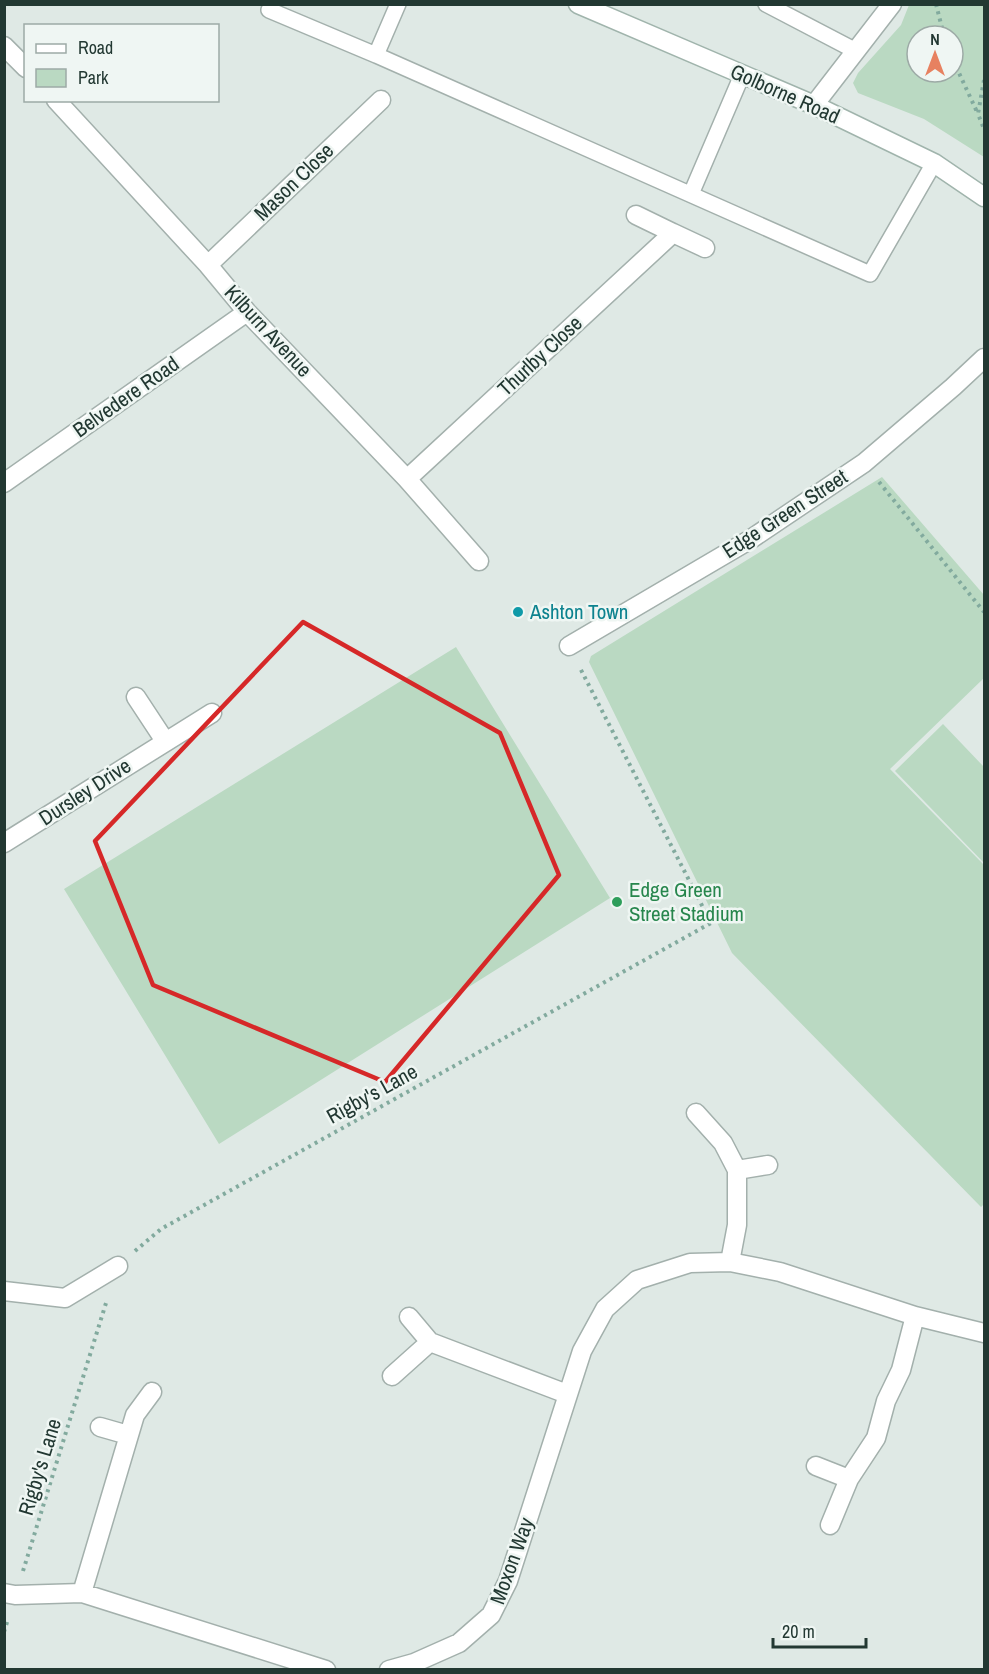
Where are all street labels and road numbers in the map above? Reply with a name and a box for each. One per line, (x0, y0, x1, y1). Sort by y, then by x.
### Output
street label: Golborne Road (726, 57, 844, 131)
street label: Mason Close (247, 136, 340, 227)
street label: Kilburn Avenue (218, 278, 319, 383)
street label: Thurlby Close (491, 309, 588, 402)
street label: Belvedere Road (67, 349, 185, 444)
street label: Edge Green Street (717, 462, 853, 565)
street label: Dursley Drive (33, 751, 136, 832)
street label: Rigby's Lane (321, 1057, 423, 1130)
street label: Rigby's Lane (11, 1415, 68, 1519)
street label: Moxon Way (482, 1513, 541, 1608)

